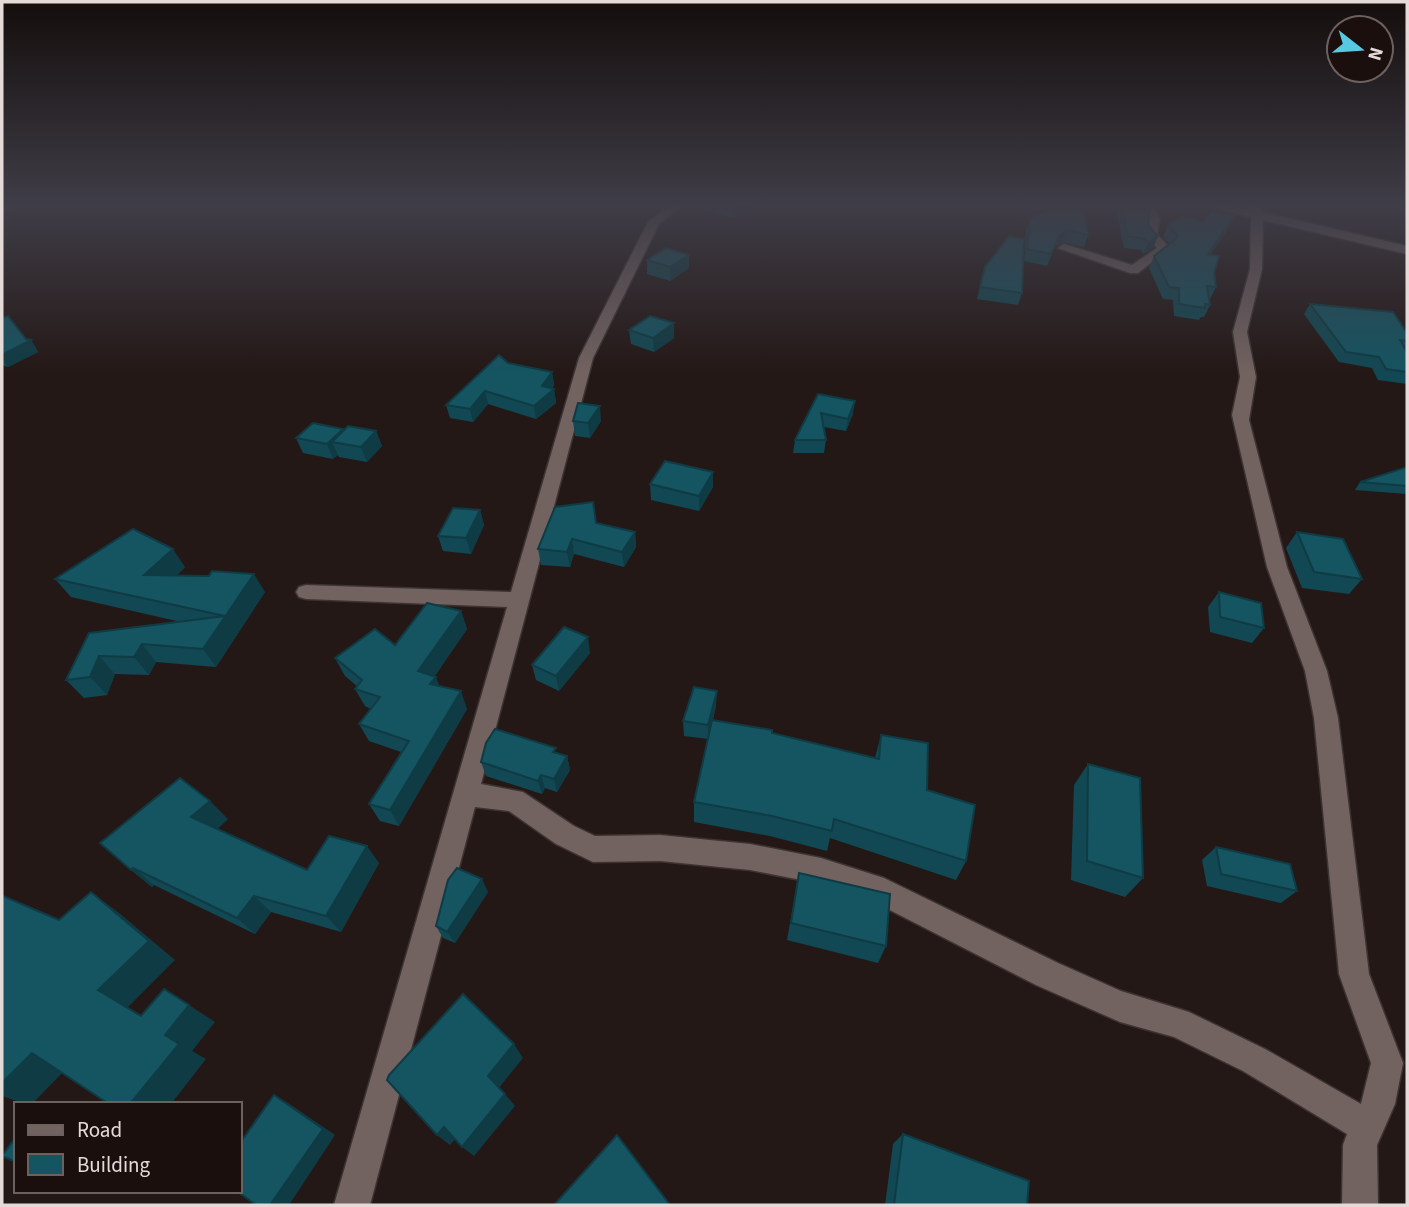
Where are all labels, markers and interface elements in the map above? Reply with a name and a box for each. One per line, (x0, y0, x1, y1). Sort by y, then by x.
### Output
north arrow (1325, 14, 1395, 84)
text: N (1360, 44, 1390, 64)
legend (14, 1102, 242, 1193)
text: Road (77, 1115, 122, 1145)
text: Building (77, 1150, 151, 1180)

